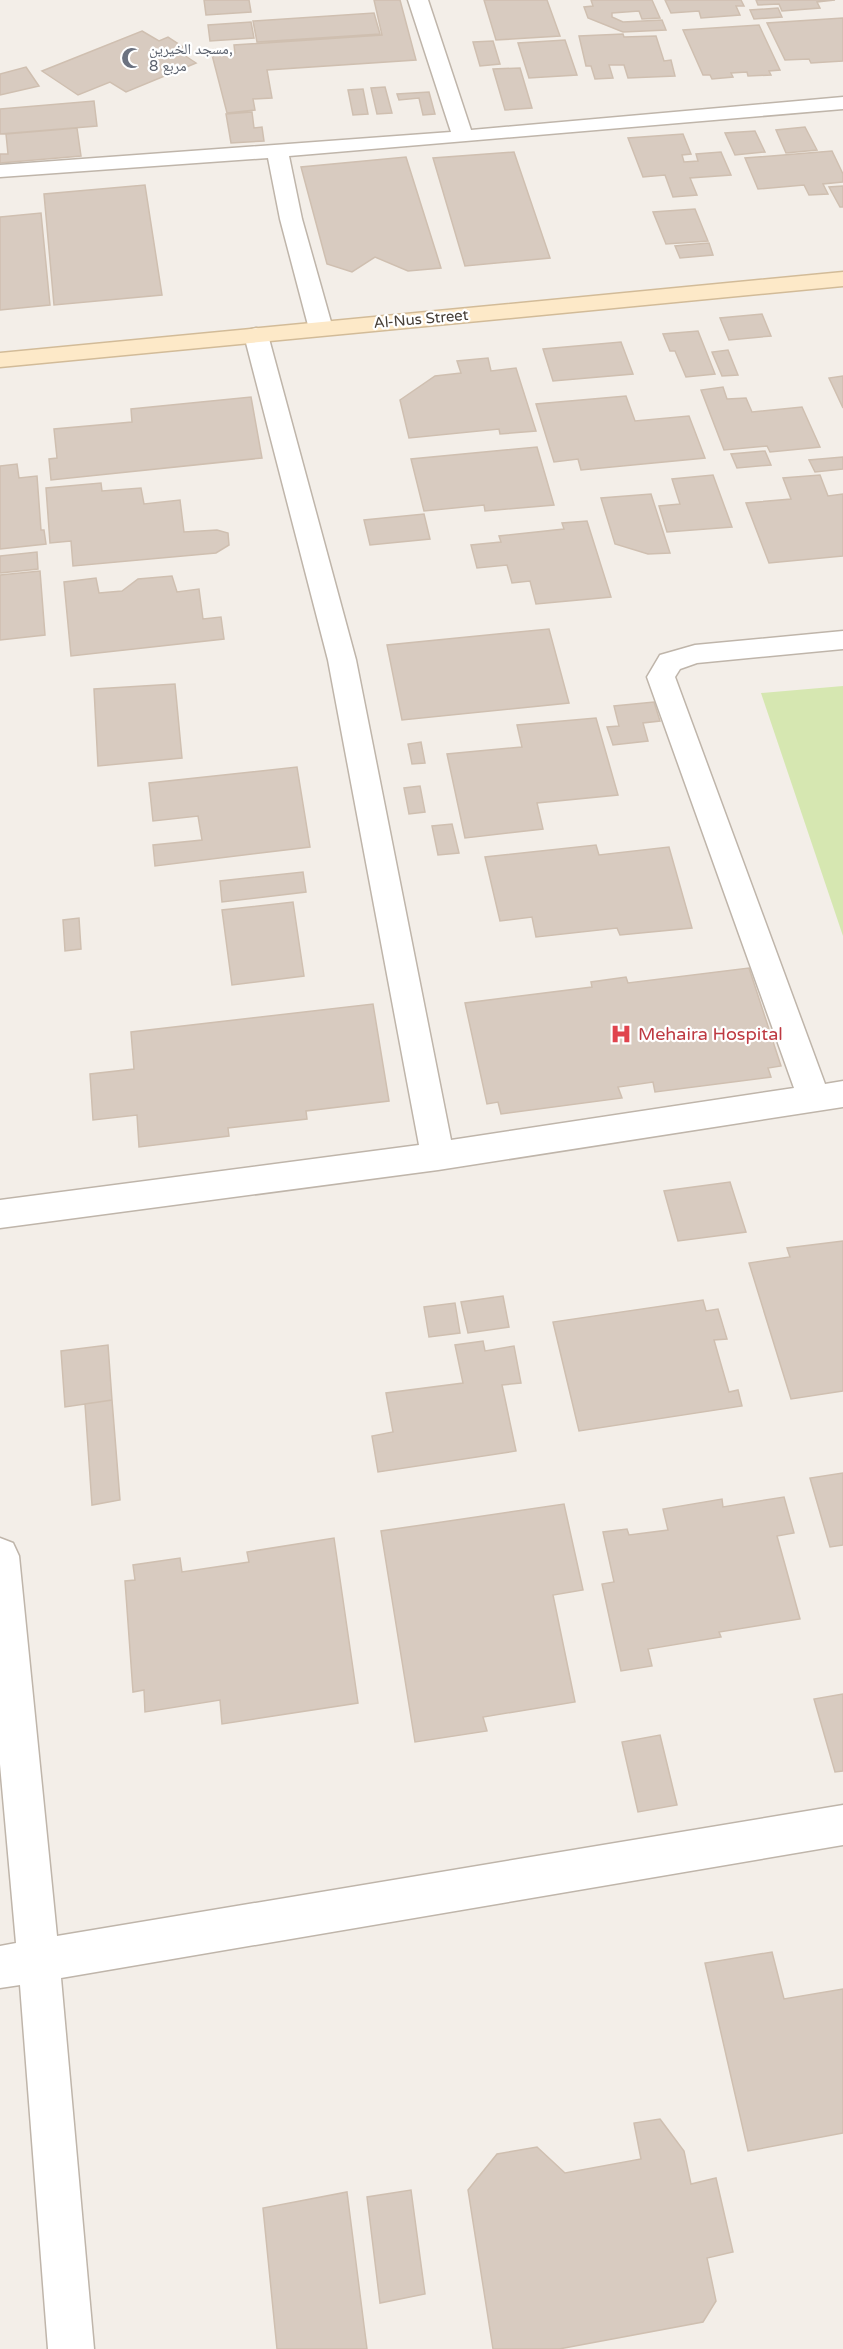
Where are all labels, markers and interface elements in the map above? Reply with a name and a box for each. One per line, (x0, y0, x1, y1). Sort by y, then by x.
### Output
place label: مسجد الخيرين, مربع 8 (149, 40, 233, 76)
mosque icon: مسجد الخيرين, مربع 8 (120, 46, 144, 70)
street label: Al-Nus Street (373, 306, 469, 332)
hospital icon: Mehaira Hospital (609, 1022, 633, 1046)
place label: Mehaira Hospital (638, 1023, 783, 1045)

